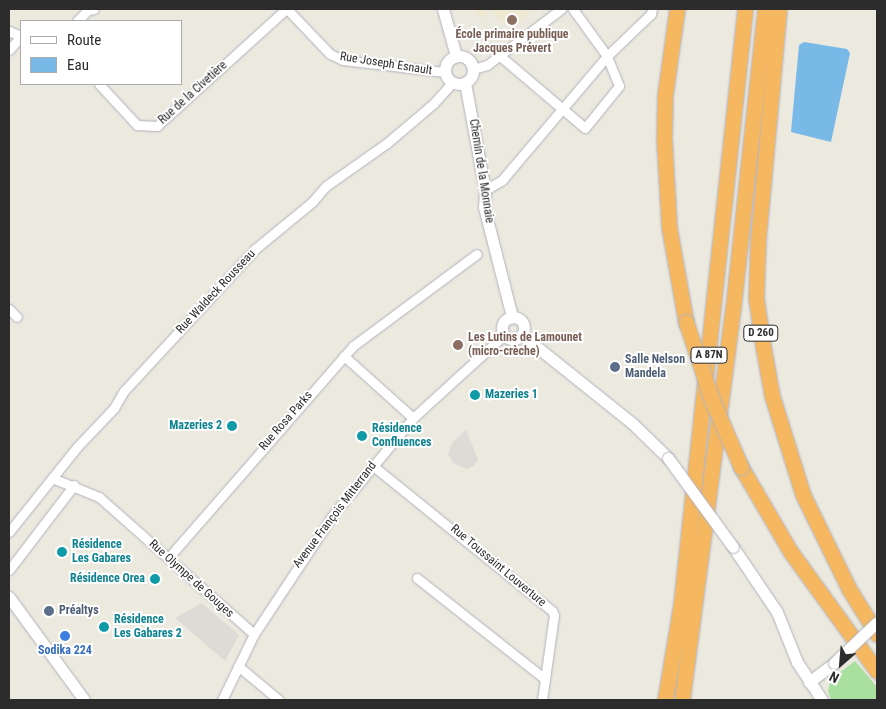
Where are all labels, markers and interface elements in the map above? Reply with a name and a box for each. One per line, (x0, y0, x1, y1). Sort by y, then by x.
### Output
marker: École primaire publique Jacques Prévert (506, 14, 518, 26)
legend (20, 20, 182, 85)
place label: École primaire publique Jacques Prévert (455, 28, 569, 56)
text: Route (67, 31, 101, 49)
street label: Rue Joseph Esnault (339, 50, 433, 78)
text: Eau (67, 56, 89, 74)
street label: Rue de la Civetière (156, 58, 230, 128)
street label: Chemin de la Monnaie (466, 118, 496, 224)
street label: Rue Waldeck Rousseau (173, 247, 259, 337)
road number: D 260 (742, 324, 780, 342)
place label: Les Lutins de Lamounet (micro-crèche) (468, 331, 582, 359)
marker: Les Lutins de Lamounet (micro-crèche) (452, 339, 464, 351)
road number: A 87N (690, 346, 728, 364)
place label: Salle Nelson Mandela (625, 353, 685, 381)
marker: Salle Nelson Mandela (609, 361, 621, 373)
street label: Rue Rosa Parks (256, 388, 316, 454)
place label: Mazeries 1 (485, 388, 538, 402)
marker: Mazeries 1 (469, 389, 481, 401)
place label: Mazeries 2 (169, 419, 222, 433)
marker: Mazeries 2 (226, 420, 238, 432)
place label: Résidence Confluences (372, 422, 432, 450)
marker: Résidence Confluences (356, 430, 368, 442)
street label: Avenue François Mitterrand (290, 459, 380, 571)
street label: Rue Toussaint Louverture (447, 522, 549, 610)
street label: Rue Olympe de Gouges (146, 537, 236, 621)
place label: Résidence Les Gabares (72, 538, 131, 566)
marker: Résidence Les Gabares (56, 546, 68, 558)
place label: Résidence Orea (70, 572, 145, 586)
marker: Résidence Orea (149, 573, 161, 585)
place label: Préaltys (59, 604, 99, 618)
marker: Préaltys (43, 605, 55, 617)
place label: Résidence Les Gabares 2 (114, 613, 182, 641)
marker: Résidence Les Gabares 2 (98, 621, 110, 633)
marker: Sodika 224 (59, 630, 71, 642)
north arrow (816, 639, 866, 689)
place label: Sodika 224 (38, 644, 92, 658)
text: N (827, 668, 842, 686)

